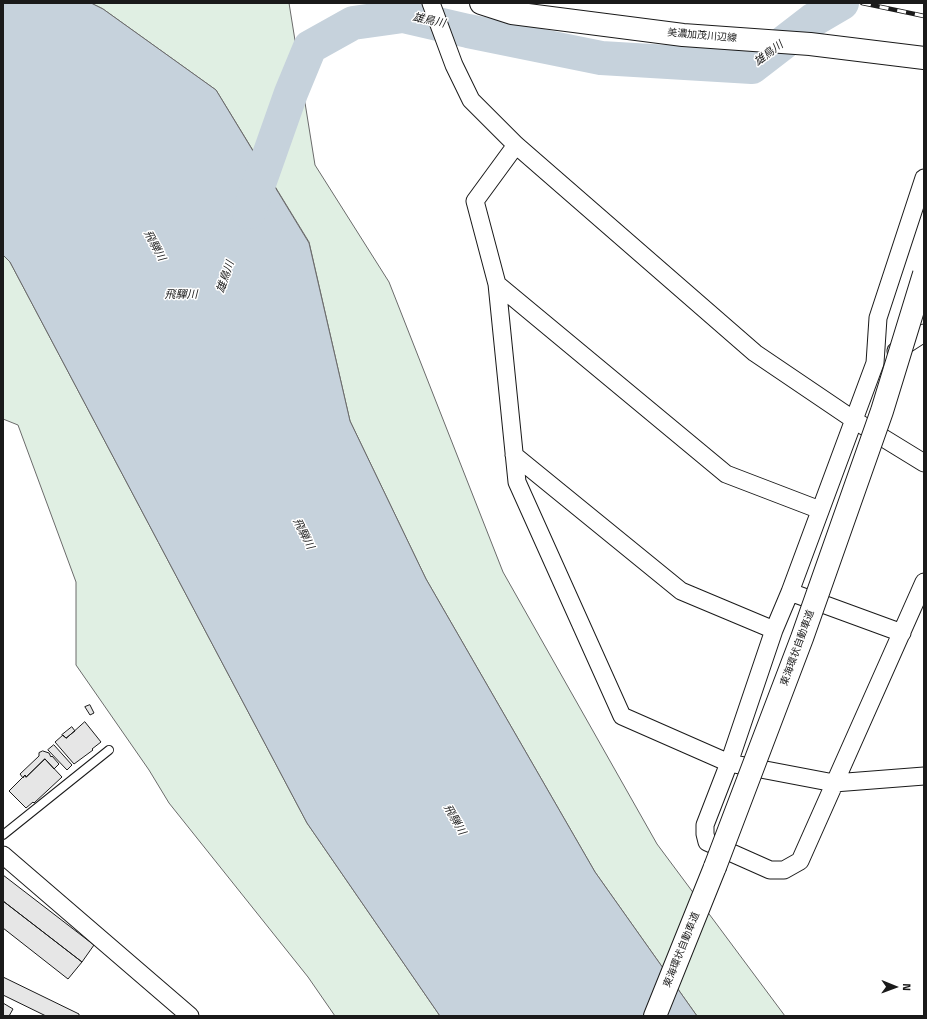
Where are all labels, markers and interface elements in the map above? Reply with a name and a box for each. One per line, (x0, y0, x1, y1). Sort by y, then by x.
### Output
water label: 雄鳥川 (411, 11, 447, 31)
street label: 美濃加茂川辺線 (667, 27, 737, 45)
water label: 雄鳥川 (752, 39, 786, 69)
water label: 飛騨川 (140, 228, 168, 264)
water label: 雄鳥川 (214, 259, 238, 295)
water label: 飛驒川 (165, 288, 197, 302)
water label: 飛騨川 (290, 516, 316, 552)
street label: 東海環状自動車道 (779, 608, 817, 688)
water label: 飛騨川 (440, 802, 468, 838)
street label: 東海環状自動車道 (661, 911, 703, 989)
north arrow (875, 967, 915, 1007)
text: N (899, 983, 915, 991)

